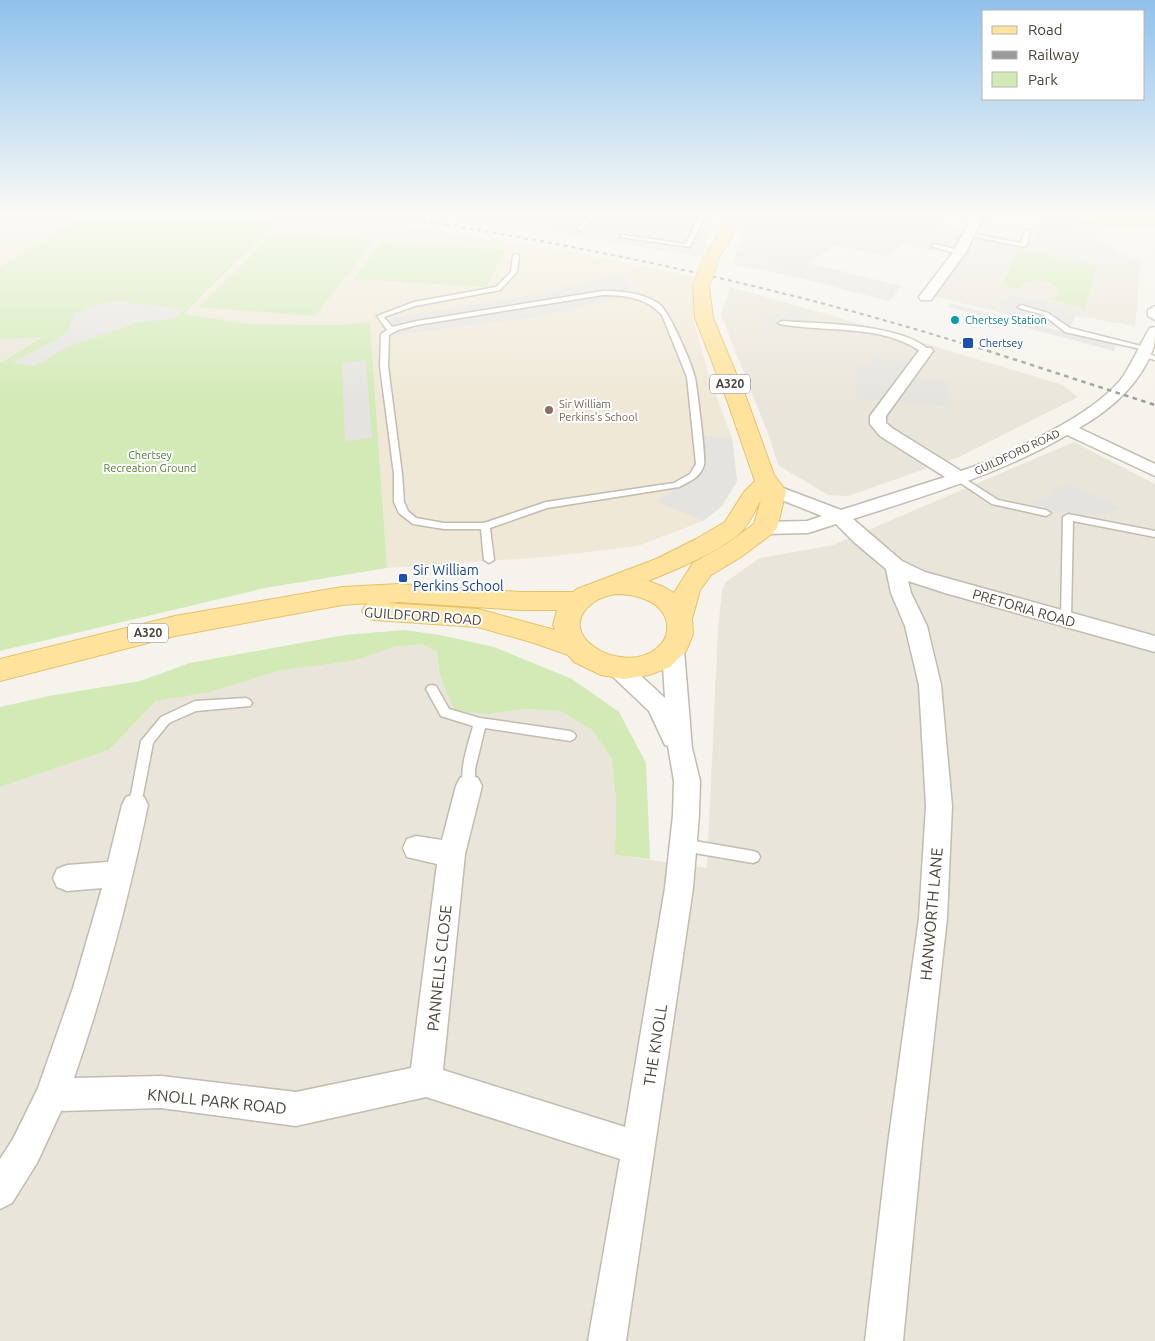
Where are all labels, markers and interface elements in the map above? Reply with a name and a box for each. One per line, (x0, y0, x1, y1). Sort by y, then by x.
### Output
legend (982, 10, 1145, 100)
text: Road (1028, 21, 1063, 38)
text: Railway (1028, 46, 1079, 63)
text: Park (1028, 71, 1058, 88)
marker: Chertsey Station (949, 314, 961, 326)
place label: Chertsey Station (965, 314, 1047, 326)
marker: Chertsey (961, 336, 975, 350)
place label: Chertsey (979, 337, 1023, 349)
road number: A320 (710, 374, 750, 394)
place label: Sir William Perkins's School (559, 398, 638, 423)
marker: Sir William Perkins's School (543, 404, 555, 416)
street label: GUILDFORD ROAD (972, 427, 1062, 477)
park label: Chertsey Recreation Ground (103, 449, 197, 474)
place label: Sir William Perkins School (413, 562, 504, 594)
marker: Sir William Perkins School (397, 572, 409, 584)
street label: PRETORIA ROAD (971, 586, 1077, 630)
street label: GUILDFORD ROAD (364, 604, 482, 628)
road number: A320 (128, 624, 168, 642)
street label: HANWORTH LANE (916, 847, 946, 981)
street label: PANNELLS CLOSE (423, 904, 455, 1032)
street label: THE KNOLL (640, 1003, 670, 1087)
street label: KNOLL PARK ROAD (146, 1085, 288, 1117)

